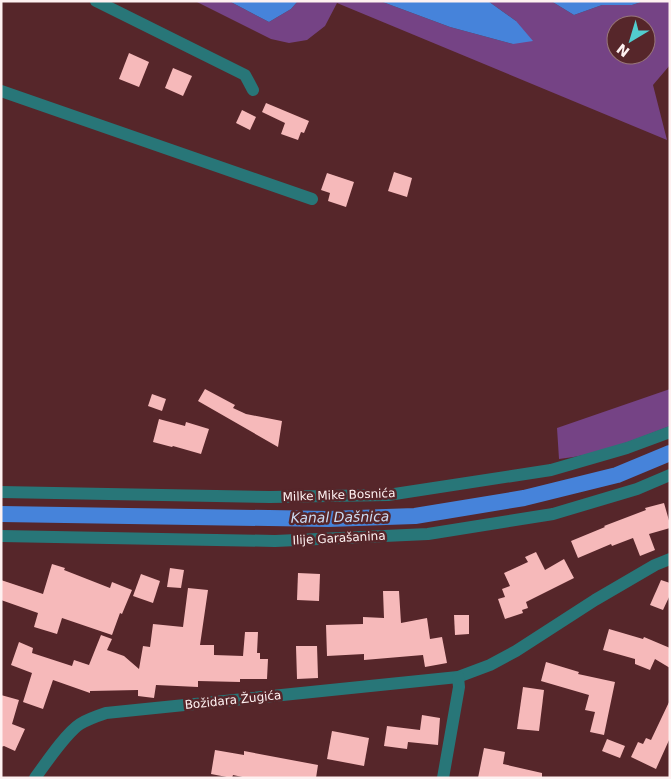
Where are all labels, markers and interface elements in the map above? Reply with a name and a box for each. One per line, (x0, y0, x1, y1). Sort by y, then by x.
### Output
north arrow (606, 15, 656, 65)
text: N (613, 40, 633, 60)
street label: Milke Mike Bosnića (282, 486, 396, 504)
water label: Kanal Dašnica (290, 508, 390, 526)
street label: Ilije Garašanina (292, 529, 386, 547)
street label: Božidara Žugića (184, 687, 282, 712)

